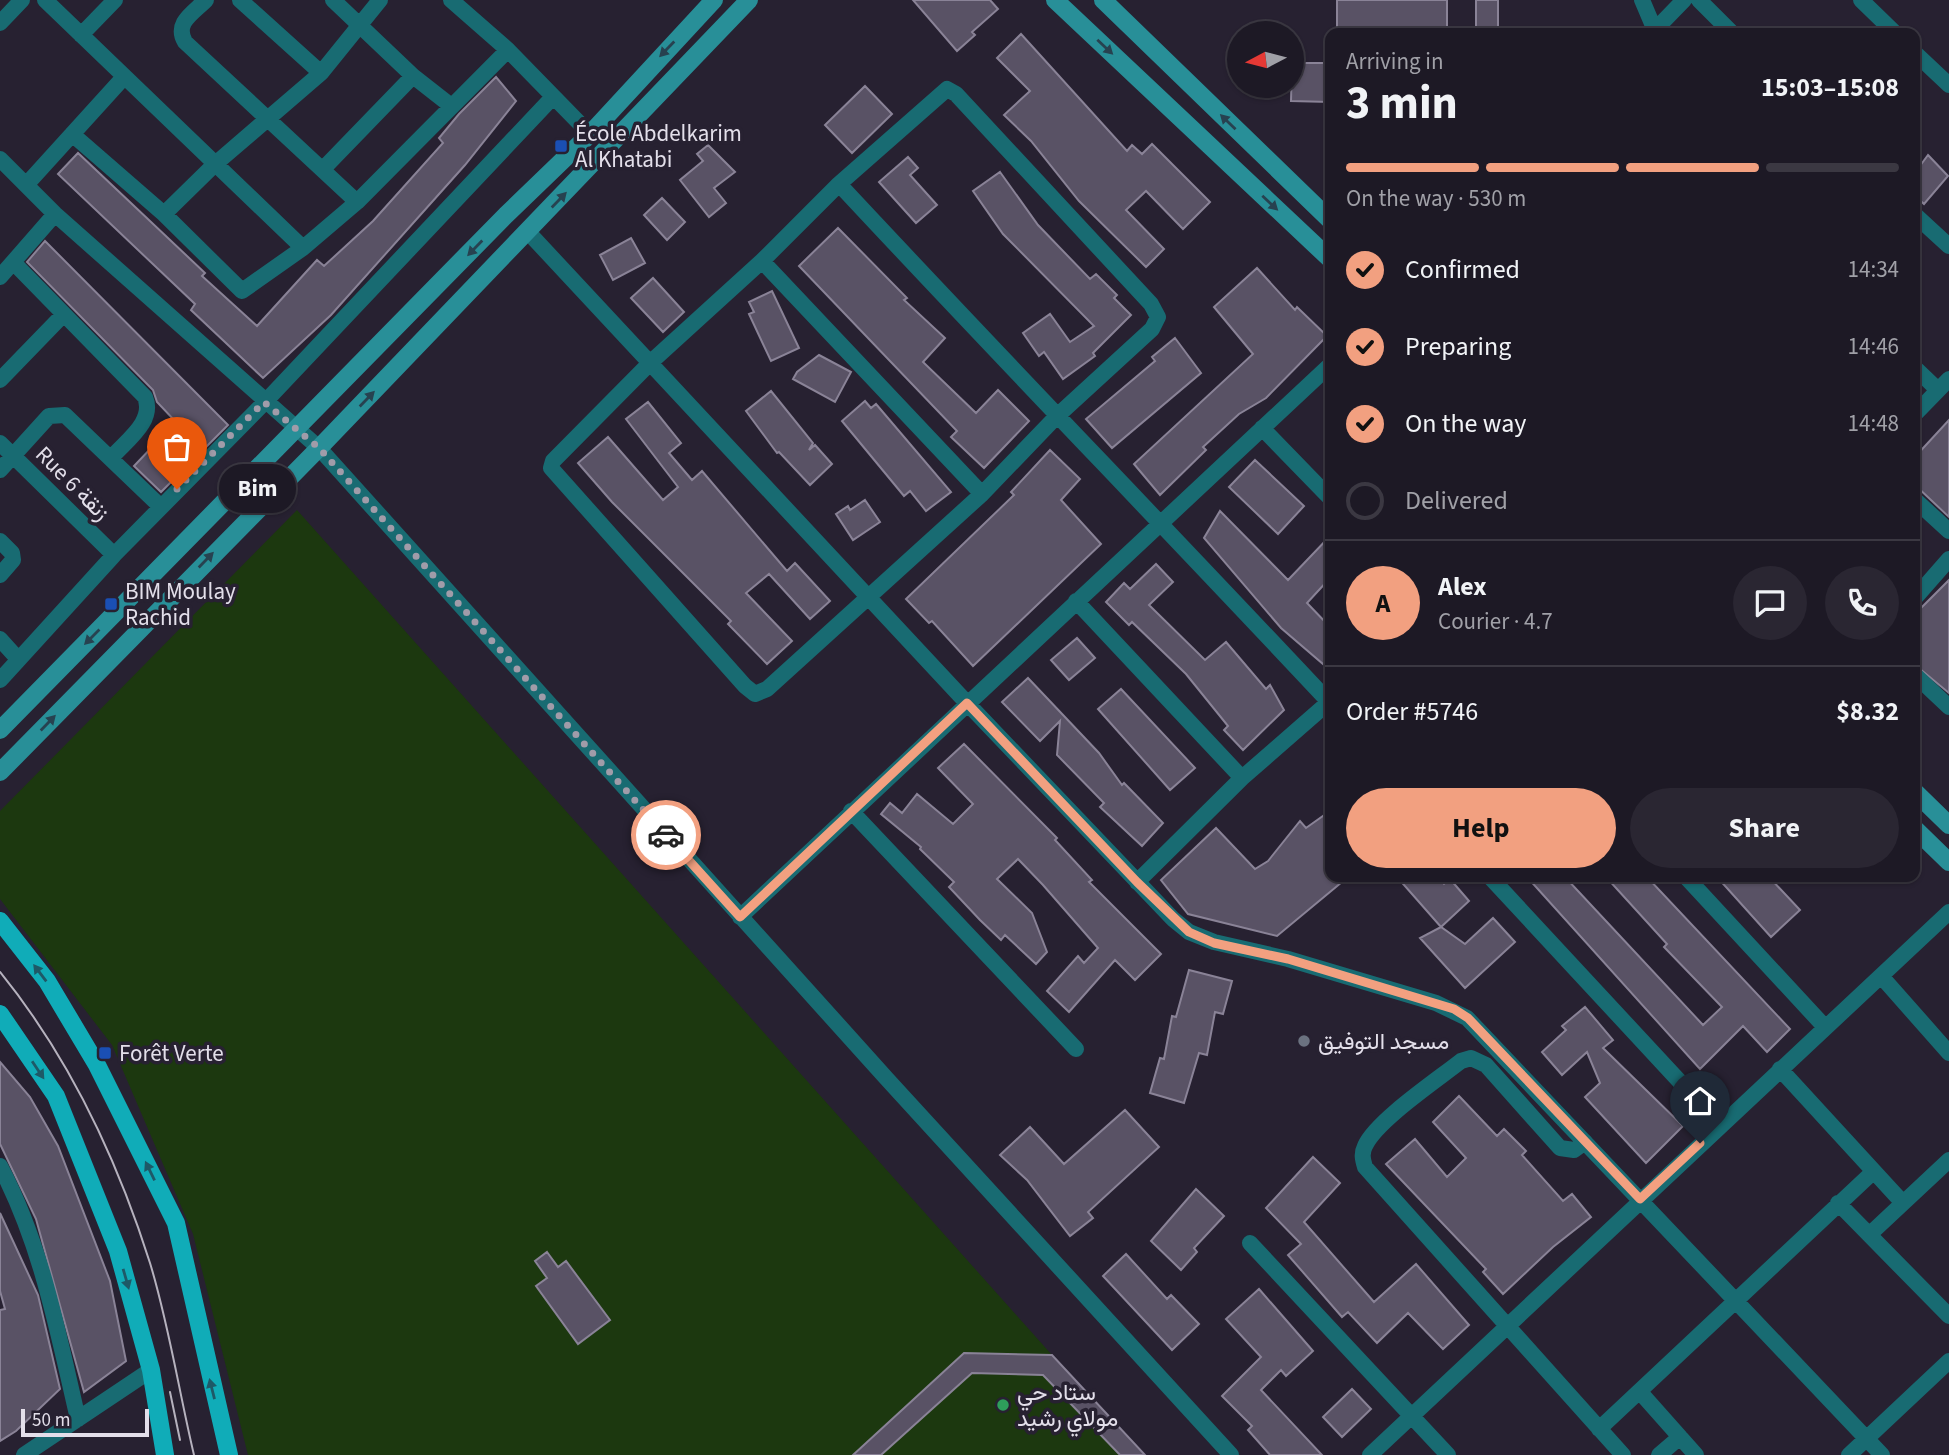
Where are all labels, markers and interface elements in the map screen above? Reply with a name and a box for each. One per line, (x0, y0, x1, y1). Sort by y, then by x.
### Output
north arrow (1227, 21, 1304, 98)
map controls (1227, 21, 1304, 98)
one-way arrow (1096, 38, 1113, 55)
one-way arrow (659, 41, 675, 58)
text: Arriving in (1346, 45, 1444, 78)
text: 15:03–15:08 (1761, 69, 1899, 106)
text: 3 min (1346, 71, 1458, 136)
one-way arrow (1220, 114, 1237, 130)
place label: École Abdelkarim Al Khatabi (575, 117, 742, 176)
marker: École Abdelkarim Al Khatabi (553, 138, 569, 154)
text: On the way · 530 m (1346, 182, 1526, 215)
one-way arrow (551, 192, 567, 209)
one-way arrow (1261, 194, 1278, 210)
one-way arrow (467, 239, 483, 256)
icon: check (1346, 251, 1384, 289)
text: Confirmed (1405, 251, 1520, 288)
text: 14:34 (1848, 253, 1899, 286)
icon: check (1346, 328, 1384, 366)
text: Preparing (1405, 328, 1511, 365)
text: 14:46 (1848, 330, 1899, 363)
one-way arrow (359, 391, 375, 408)
icon: check (1346, 405, 1384, 443)
text: On the way (1405, 405, 1526, 442)
text: 14:48 (1848, 407, 1899, 440)
pin (147, 417, 207, 489)
icon: bag (158, 428, 196, 466)
street label: Rue 6 زنقة (28, 438, 118, 528)
callout: Bim (219, 464, 296, 514)
text: Bim (238, 472, 277, 505)
text: Delivered (1405, 482, 1508, 519)
one-way arrow (198, 551, 215, 568)
button: chat (1733, 566, 1807, 640)
button: phone (1825, 566, 1899, 640)
text: Alex (1438, 568, 1487, 605)
place label: BIM Moulay Rachid (125, 575, 236, 634)
text: A (1376, 585, 1390, 622)
marker: BIM Moulay Rachid (103, 596, 119, 612)
text: Courier · 4.7 (1438, 605, 1553, 638)
one-way arrow (84, 629, 101, 645)
text: Order #5746 (1346, 693, 1478, 730)
text: $8.32 (1836, 693, 1899, 730)
one-way arrow (39, 714, 56, 731)
button: Help (1346, 788, 1616, 868)
button: Share (1630, 788, 1899, 868)
courier (631, 800, 701, 870)
icon: car (647, 816, 685, 854)
one-way arrow (33, 964, 47, 982)
place label: مسجد التوفيق (1318, 1025, 1449, 1058)
marker: مسجد التوفيق (1296, 1033, 1312, 1049)
place label: Forêt Verte (119, 1037, 224, 1070)
marker: Forêt Verte (97, 1045, 113, 1061)
one-way arrow (32, 1060, 45, 1080)
pin (1670, 1071, 1730, 1143)
icon: home (1681, 1082, 1719, 1120)
one-way arrow (145, 1161, 156, 1181)
one-way arrow (121, 1269, 132, 1291)
place label: ستاد حي مولاي رشيد (1017, 1376, 1118, 1437)
one-way arrow (206, 1378, 217, 1400)
marker: ستاد حي مولاي رشيد (995, 1397, 1011, 1413)
scale bar (21, 1406, 149, 1438)
text: 50 m (32, 1407, 70, 1434)

